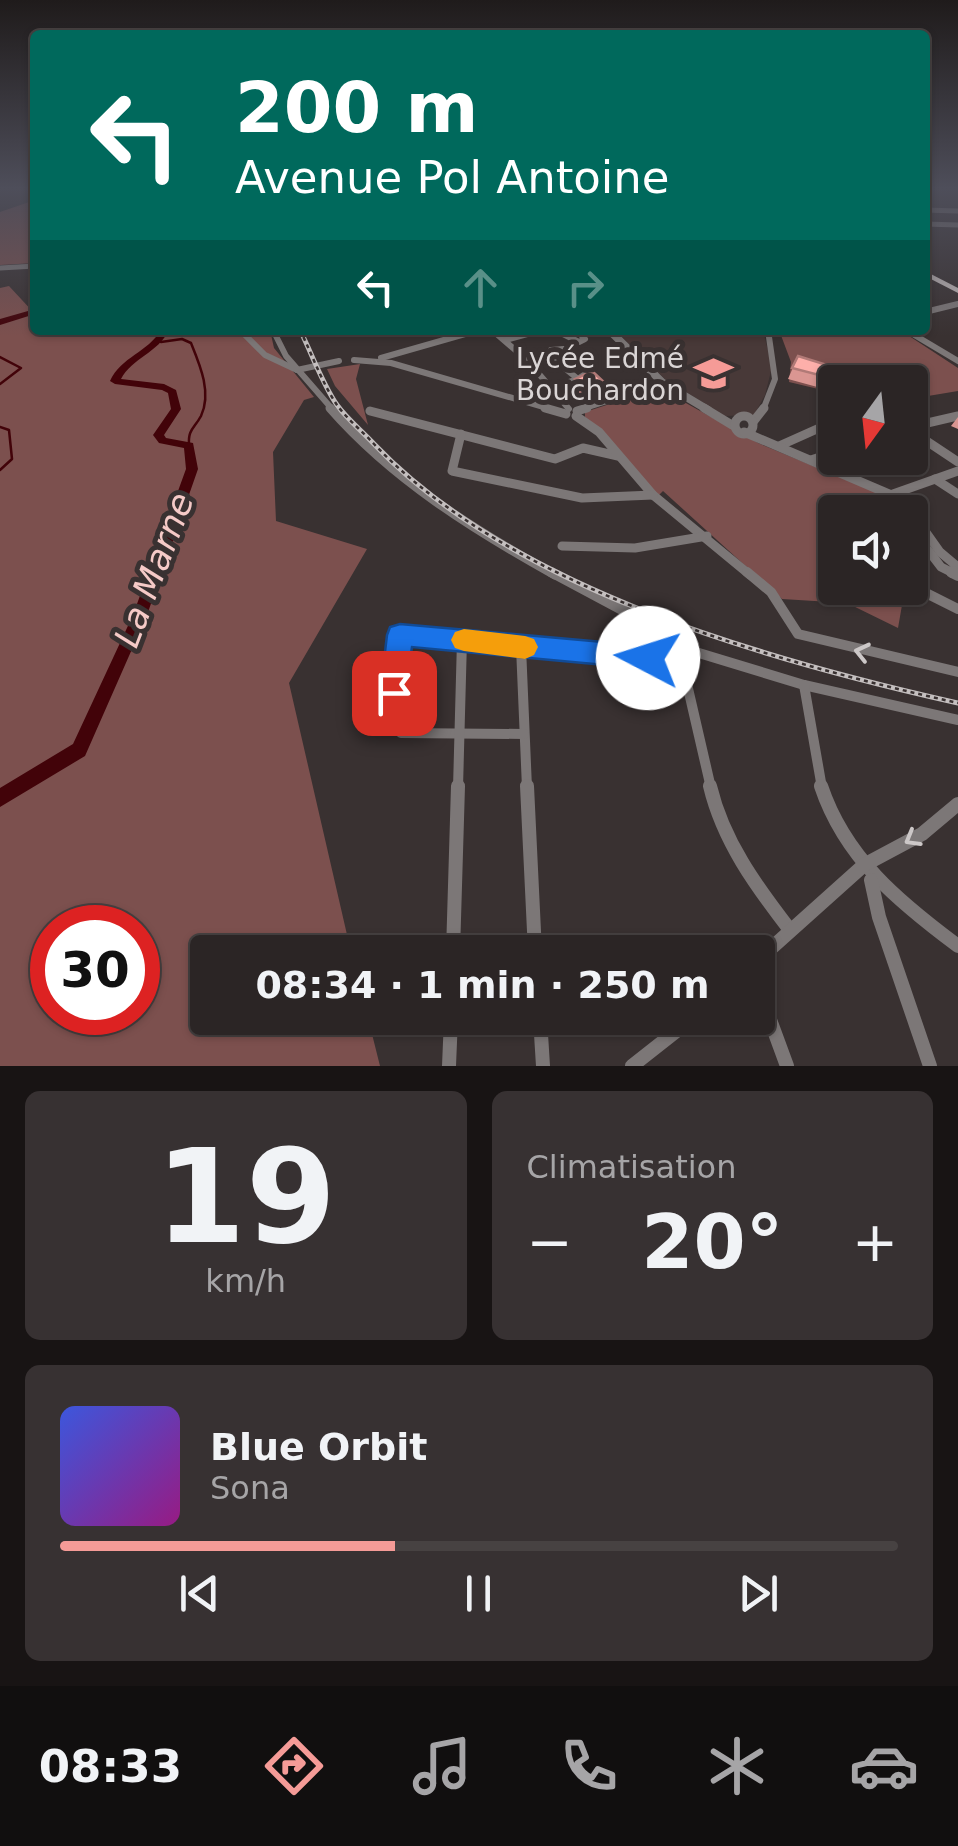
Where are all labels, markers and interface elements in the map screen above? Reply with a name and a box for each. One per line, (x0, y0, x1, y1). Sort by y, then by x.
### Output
text: 200 m (235, 67, 478, 149)
icon: left (70, 70, 200, 200)
text: Avenue Pol Antoine (235, 151, 670, 204)
icon: left (348, 260, 403, 315)
icon: ahead (453, 260, 508, 315)
icon: right (558, 260, 613, 315)
place label: Lycée Edmé Bouchardon (516, 342, 684, 407)
school or university icon: Lycée Edmé Bouchardon (693, 353, 735, 395)
north arrow (818, 365, 928, 475)
map controls (818, 365, 928, 605)
water label: La Marne (106, 487, 202, 653)
button: sound (818, 495, 928, 605)
position arrow (596, 606, 700, 710)
one-way arrow (854, 643, 871, 664)
pin (352, 651, 437, 736)
icon: arrive (367, 666, 422, 721)
one-way arrow (905, 826, 923, 846)
speed limit sign: 30 (30, 905, 160, 1035)
text: 08:34 · 1 min · 250 m (255, 963, 710, 1007)
text: 19 (155, 1121, 336, 1273)
text: Climatisation (527, 1148, 736, 1186)
text: 20° (641, 1198, 783, 1286)
text: − (527, 1210, 573, 1274)
text: + (852, 1210, 898, 1274)
text: km/h (205, 1262, 286, 1300)
text: Blue Orbit (210, 1425, 427, 1469)
text: Sona (210, 1469, 290, 1507)
icon: previous (172, 1566, 227, 1621)
icon: pause (451, 1566, 506, 1621)
icon: next (731, 1566, 786, 1621)
icon: directions (259, 1731, 329, 1801)
icon: music (407, 1731, 477, 1801)
icon: phone (554, 1731, 624, 1801)
icon: climate (702, 1731, 772, 1801)
icon: car (849, 1731, 919, 1801)
text: 08:33 (39, 1740, 182, 1793)

